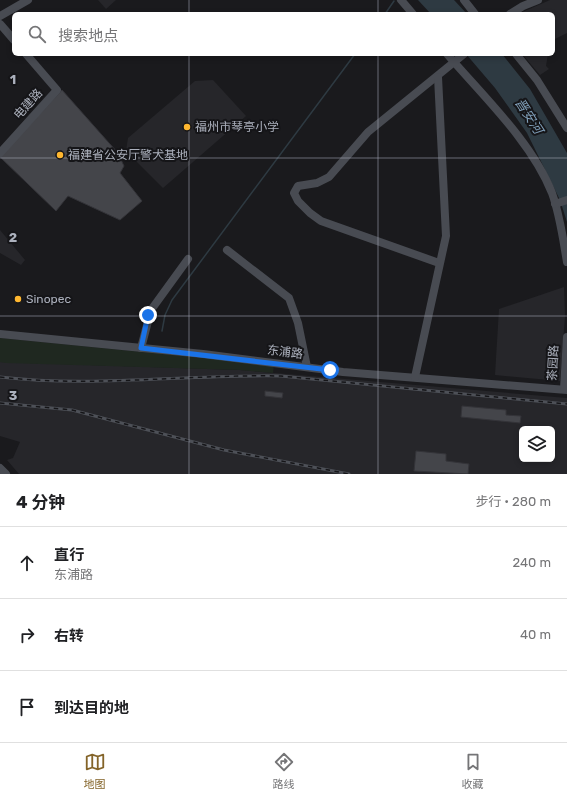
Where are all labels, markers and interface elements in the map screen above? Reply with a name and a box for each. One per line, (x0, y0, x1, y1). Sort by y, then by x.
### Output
search box (12, 12, 555, 56)
icon: search (26, 23, 48, 45)
text: 搜索地点 (58, 27, 118, 45)
text: 1 (10, 72, 16, 87)
street label: 电建路 (11, 86, 45, 122)
water label: 晋安河 (512, 96, 548, 139)
place label: 福州市琴亭小学 (195, 120, 279, 134)
marker: 福州市琴亭小学 (182, 122, 192, 132)
place label: 福建省公安厅警犬基地 (68, 148, 188, 162)
marker: 福建省公安厅警犬基地 (55, 150, 65, 160)
text: 2 (9, 230, 17, 245)
place label: Sinopec (26, 292, 71, 306)
marker: Sinopec (13, 294, 23, 304)
route end (139, 306, 157, 324)
street label: 东浦路 (266, 343, 304, 361)
street label: 茶园路 (545, 345, 561, 381)
route start (321, 361, 339, 379)
text: 3 (9, 388, 18, 403)
map controls (519, 426, 555, 462)
button: layers (519, 426, 555, 462)
text: 4 分钟 (16, 492, 65, 512)
text: 步行 · 280 m (475, 494, 551, 509)
text: 直行 (54, 546, 84, 564)
icon: ahead (16, 552, 38, 574)
text: 240 m (512, 555, 551, 570)
text: 东浦路 (54, 567, 93, 582)
icon: right (16, 624, 38, 646)
text: 右转 (54, 627, 84, 645)
text: 40 m (520, 627, 551, 642)
icon: arrive (16, 696, 38, 718)
text: 到达目的地 (54, 699, 129, 717)
tab: 地图 (84, 751, 106, 791)
tab: 路线 (273, 751, 295, 791)
tab: 收藏 (462, 751, 484, 791)

